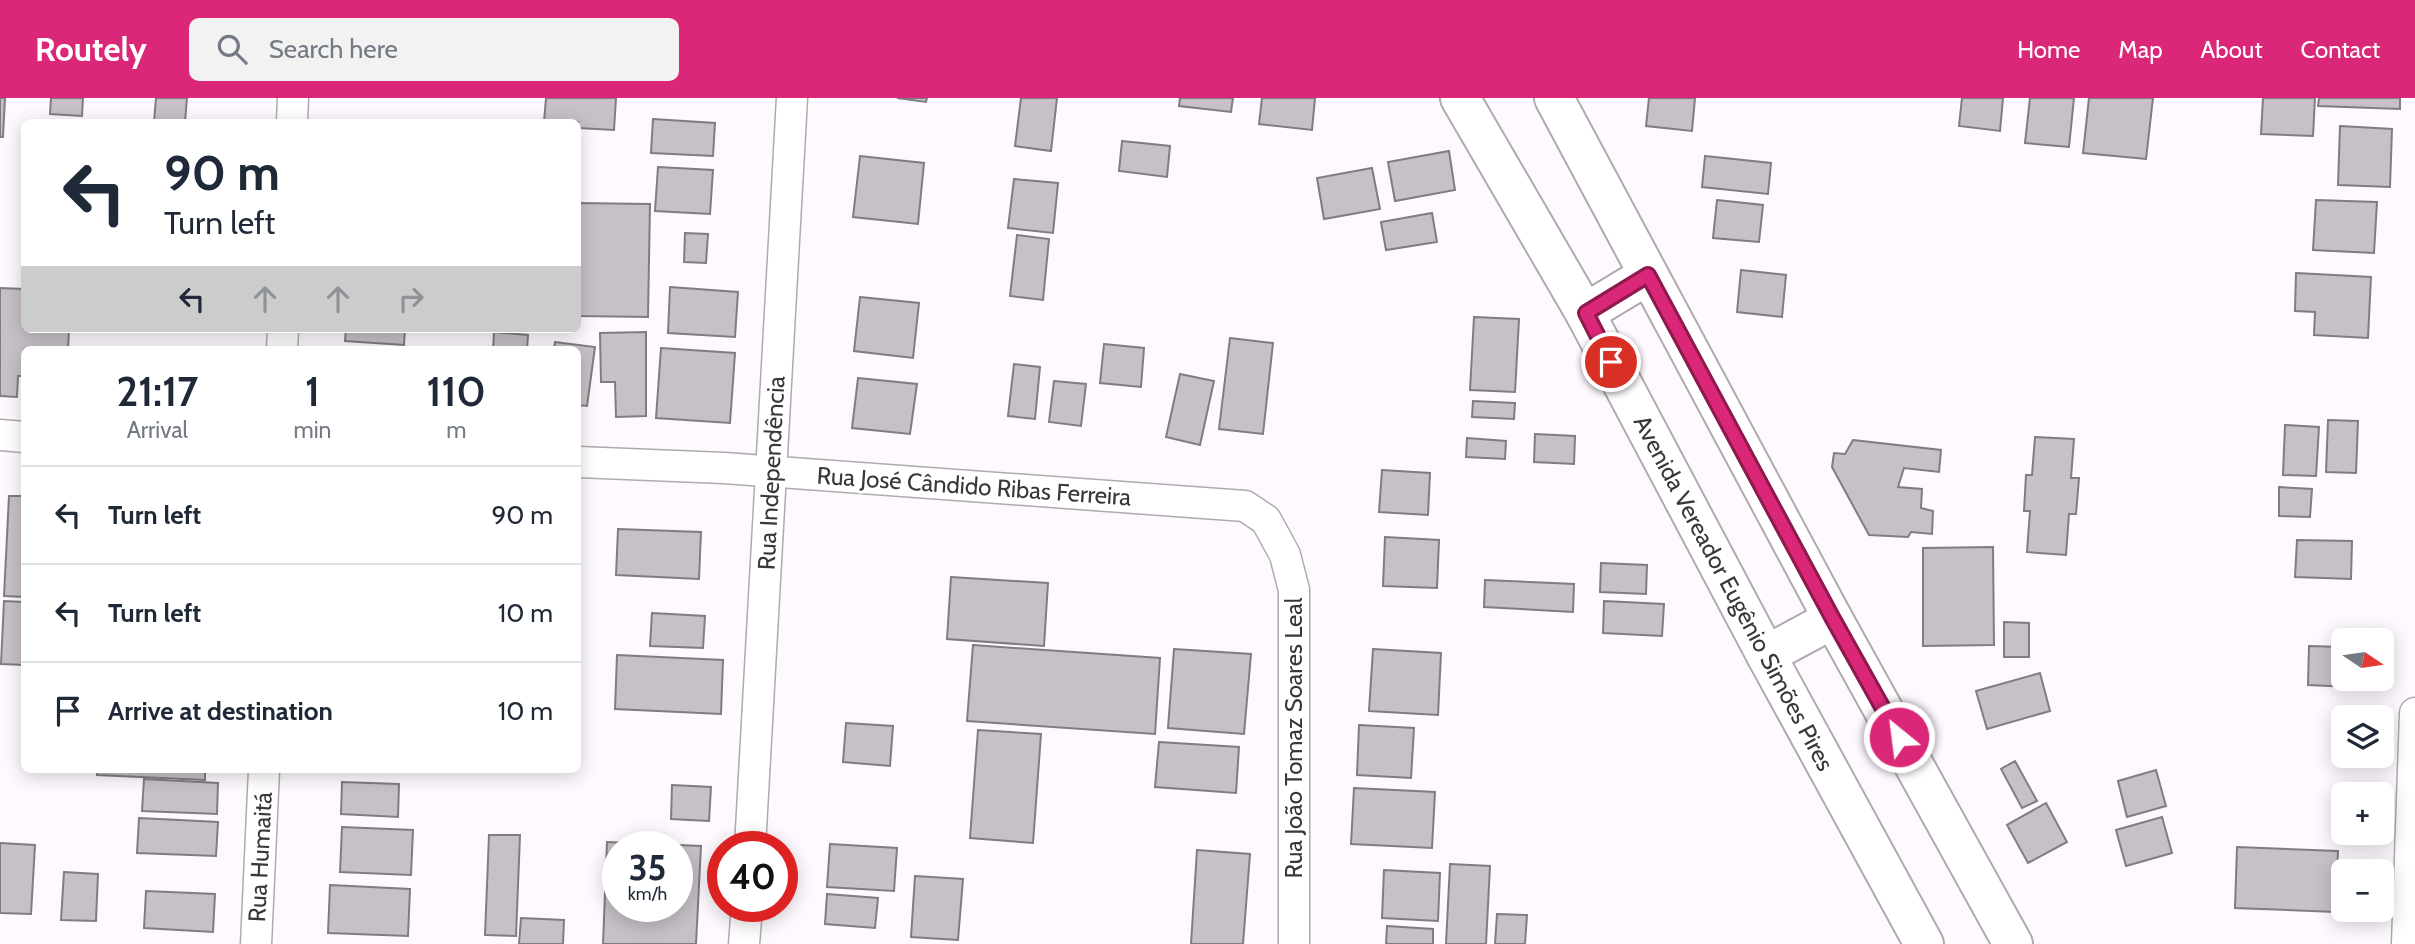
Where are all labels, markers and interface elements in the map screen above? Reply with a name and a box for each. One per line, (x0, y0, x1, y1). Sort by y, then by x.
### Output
search box (189, 18, 679, 81)
text: Routely (35, 29, 147, 69)
icon: search (213, 30, 251, 68)
text: Search here (269, 33, 398, 65)
text: Home (2017, 35, 2080, 64)
text: Map (2118, 35, 2163, 64)
text: About (2201, 35, 2263, 64)
text: Contact (2301, 35, 2380, 64)
text: 90 m (164, 143, 280, 202)
icon: left (49, 147, 140, 238)
text: Turn left (164, 203, 275, 242)
icon: left (173, 280, 211, 318)
icon: ahead (246, 280, 284, 318)
icon: ahead (319, 280, 357, 318)
icon: right (392, 280, 430, 318)
pin (1581, 332, 1641, 392)
icon: arrive (1592, 343, 1630, 381)
text: 21:17 (116, 365, 198, 417)
text: 1 (305, 365, 320, 417)
text: 110 (427, 365, 486, 417)
street label: Rua Independência (751, 375, 791, 571)
street label: Avenida Vereador Eugênio Simões Pires (1628, 410, 1840, 776)
text: Arrival (127, 416, 188, 444)
text: min (294, 416, 331, 444)
text: m (446, 416, 466, 444)
street label: Rua José Cândido Ribas Ferreira (816, 461, 1133, 511)
icon: left (49, 496, 87, 534)
text: Turn left (108, 499, 201, 531)
text: 90 m (491, 499, 553, 531)
icon: left (49, 594, 87, 632)
text: Turn left (108, 597, 201, 629)
text: 10 m (498, 597, 553, 629)
street label: Rua João Tomaz Soares Leal (1279, 597, 1308, 879)
north arrow (2331, 628, 2394, 691)
map controls (2331, 628, 2394, 922)
icon: arrive (49, 692, 87, 730)
text: Arrive at destination (108, 695, 333, 727)
text: 10 m (498, 695, 553, 727)
position arrow (1862, 700, 1936, 774)
button: layers (2331, 705, 2394, 768)
button: + (2331, 782, 2394, 845)
street label: Rua Humaitá (242, 791, 278, 923)
speed limit sign: 40 (707, 831, 798, 922)
text: 35 (629, 846, 666, 889)
button: − (2331, 859, 2394, 922)
text: km/h (628, 883, 667, 905)

